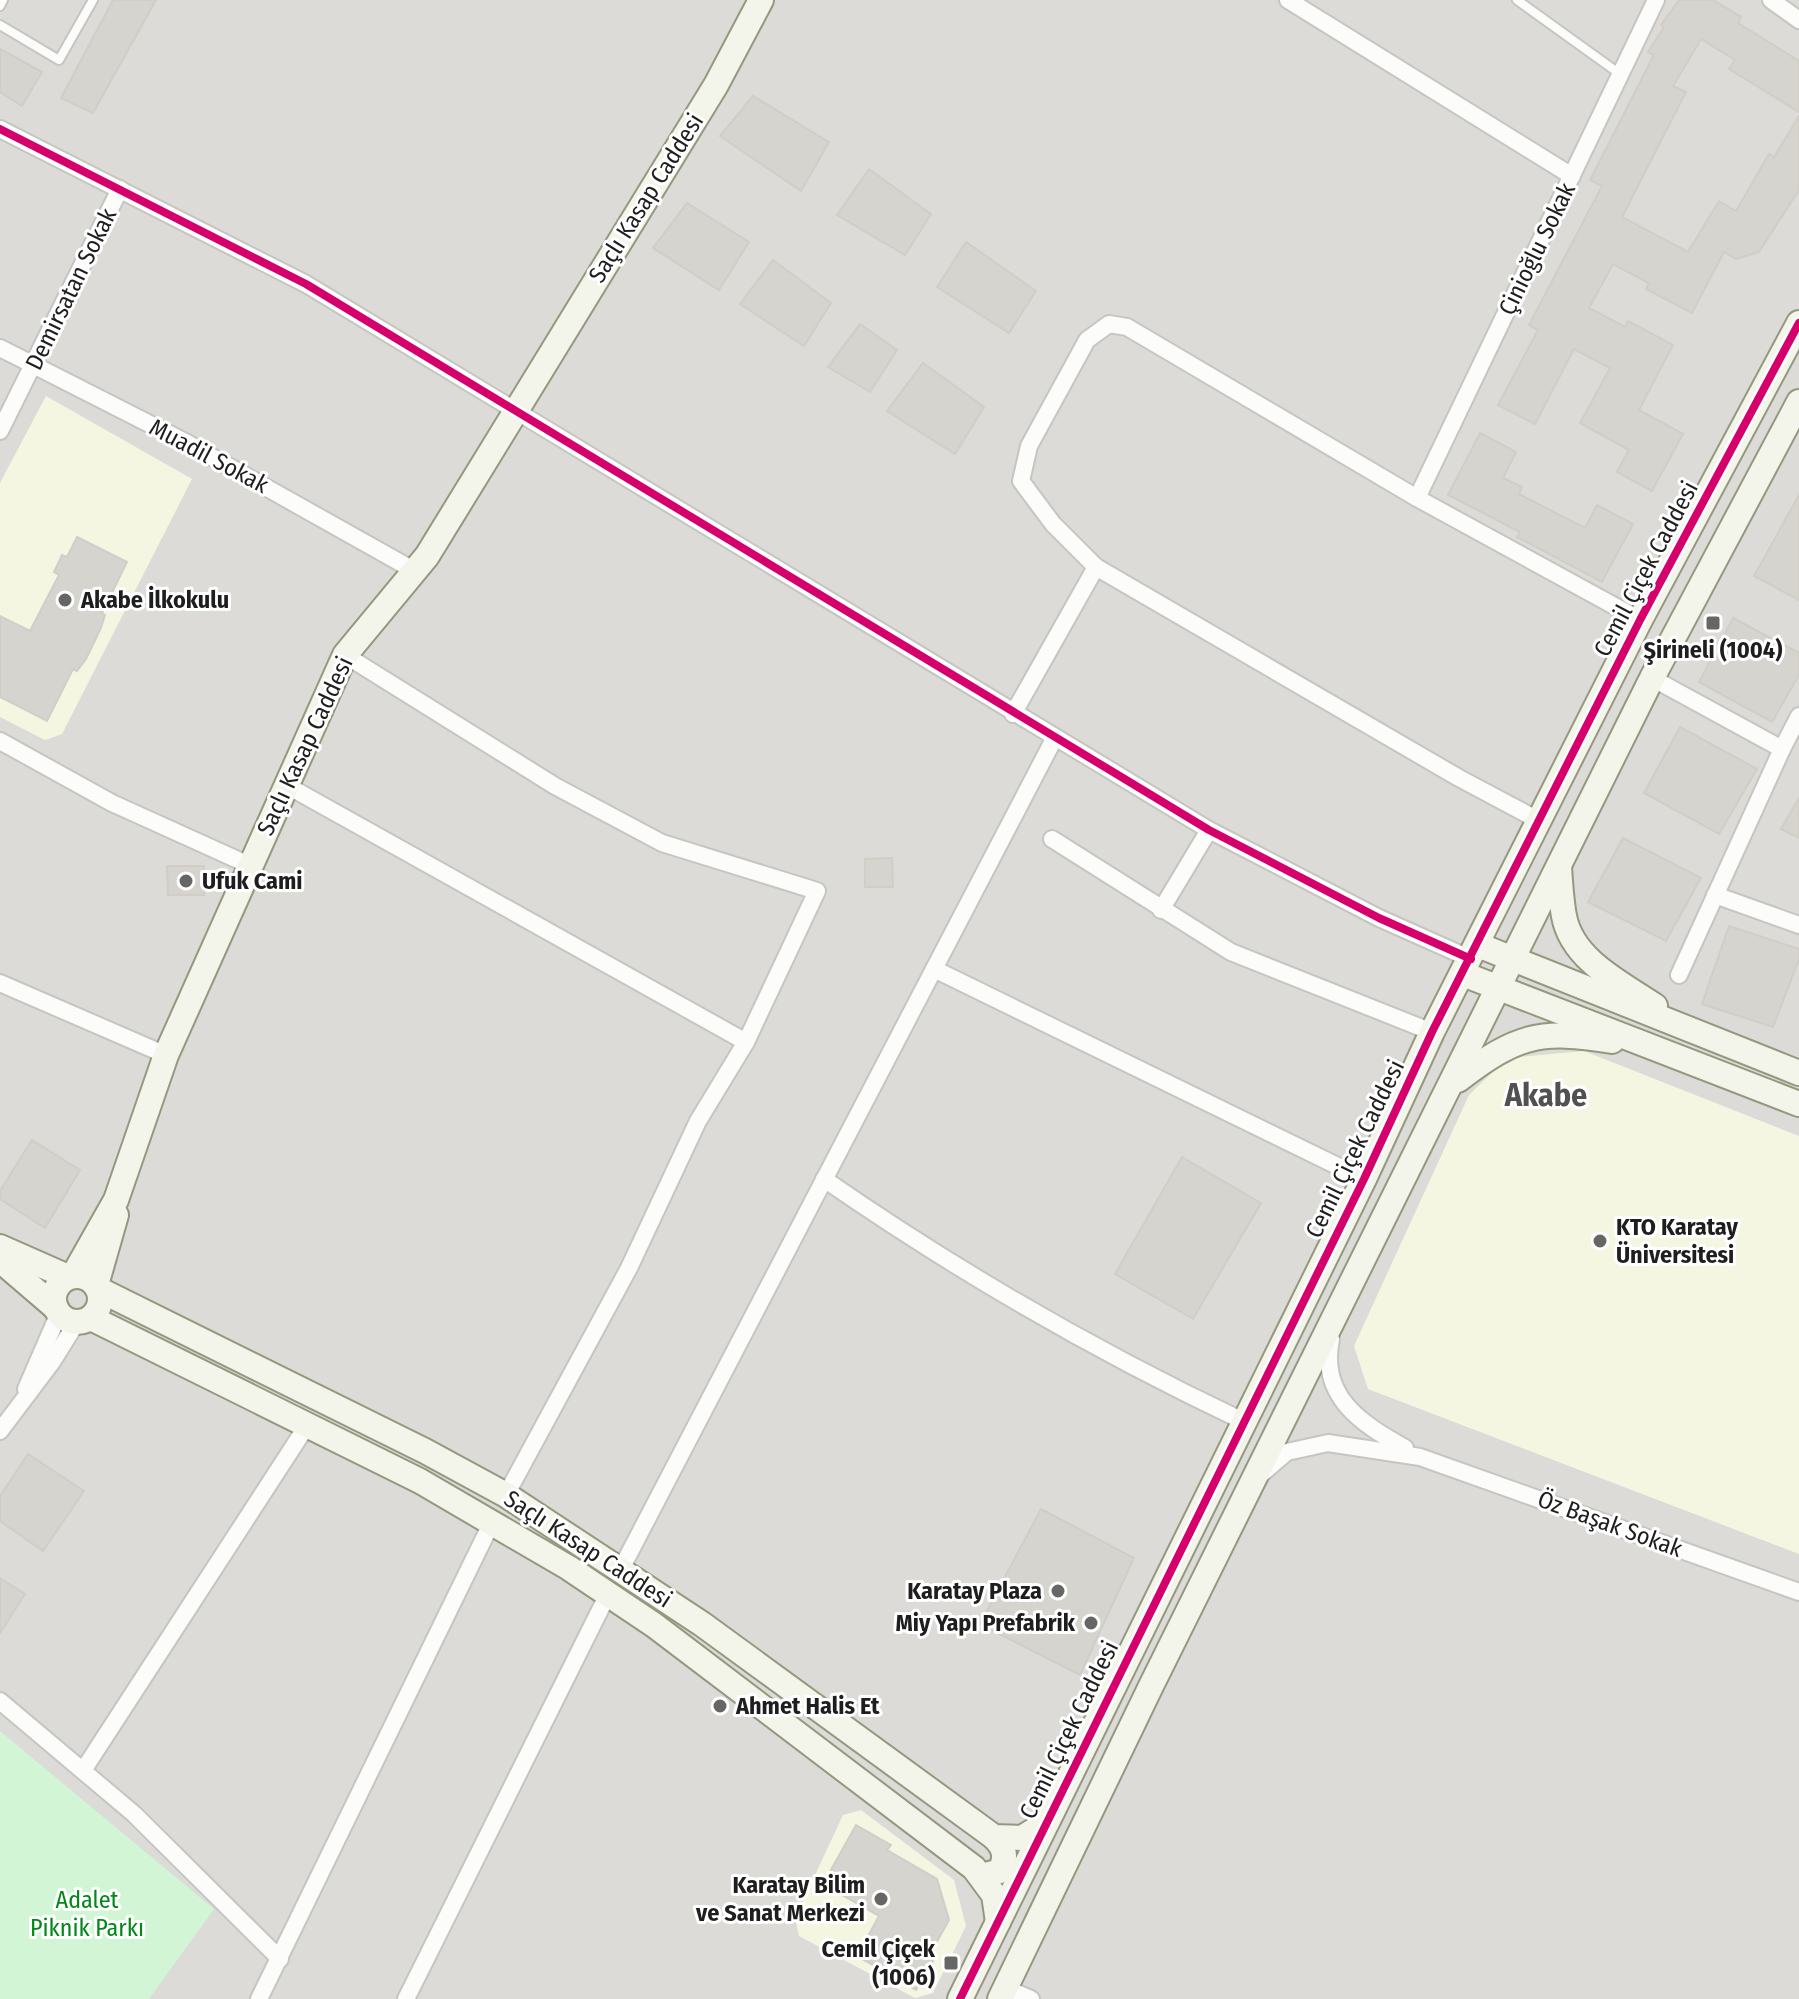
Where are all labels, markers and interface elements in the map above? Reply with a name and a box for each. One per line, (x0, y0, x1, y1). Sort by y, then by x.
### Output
street label: Saçlı Kasap Caddesi (583, 108, 709, 288)
street label: Çinioğlu Sokak (1493, 178, 1581, 320)
street label: Demirsatan Sokak (20, 203, 123, 374)
street label: Muadil Sokak (145, 413, 274, 499)
street label: Cemil Çiçek Caddesi (1588, 477, 1704, 661)
place label: Akabe İlkokulu (80, 585, 229, 614)
marker: Akabe İlkokulu (56, 591, 74, 609)
marker: Şirineli (1004) (1704, 614, 1722, 632)
place label: Şirineli (1004) (1644, 636, 1782, 665)
street label: Saçlı Kasap Caddesi (251, 652, 359, 840)
place label: Ufuk Cami (202, 867, 302, 895)
marker: Ufuk Cami (177, 872, 195, 890)
street label: Cemil Çiçek Caddesi (1300, 1056, 1410, 1242)
district label: Akabe (1504, 1076, 1587, 1114)
place label: KTO Karatay Üniversitesi (1616, 1213, 1738, 1269)
marker: KTO Karatay Üniversitesi (1591, 1232, 1609, 1250)
street label: Saçlı Kasap Caddesi (499, 1484, 677, 1614)
street label: Öz Başak Sokak (1534, 1485, 1687, 1563)
place label: Karatay Plaza (907, 1577, 1042, 1605)
marker: Karatay Plaza (1049, 1582, 1067, 1600)
place label: Miy Yapı Prefabrik (896, 1609, 1076, 1637)
marker: Miy Yapı Prefabrik (1082, 1614, 1100, 1632)
street label: Cemil Çiçek Caddesi (1014, 1637, 1124, 1823)
place label: Ahmet Halis Et (735, 1692, 880, 1720)
marker: Ahmet Halis Et (711, 1697, 729, 1715)
place label: Karatay Bilim ve Sanat Merkezi (695, 1871, 865, 1927)
park label: Adalet Piknik Parkı (30, 1886, 144, 1942)
marker: Karatay Bilim ve Sanat Merkezi (872, 1890, 890, 1908)
place label: Cemil Çiçek (1006) (822, 1935, 936, 1991)
marker: Cemil Çiçek (1006) (942, 1954, 960, 1972)

